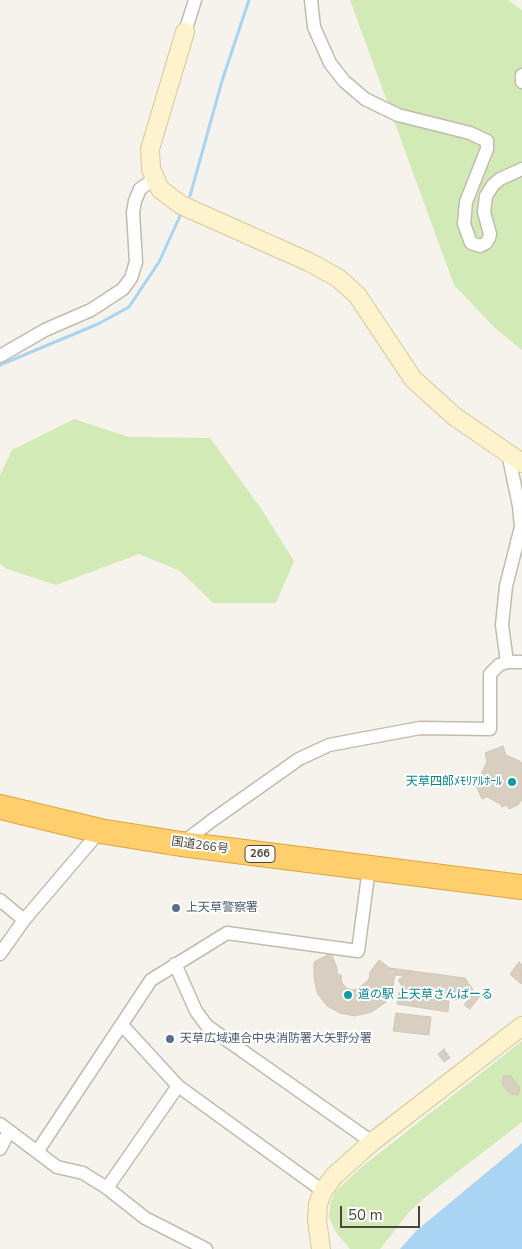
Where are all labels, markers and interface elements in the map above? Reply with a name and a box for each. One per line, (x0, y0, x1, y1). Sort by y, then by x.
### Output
place label: 天草四郎ﾒﾓﾘｱﾙﾎｰﾙ (406, 775, 502, 789)
marker: 天草四郎ﾒﾓﾘｱﾙﾎｰﾙ (506, 776, 518, 788)
street label: 国道266号 (170, 835, 230, 857)
road number: 266 (245, 846, 275, 862)
place label: 上天草警察署 (186, 901, 258, 915)
marker: 上天草警察署 (170, 902, 182, 914)
place label: 道の駅 上天草さんばーる (358, 988, 493, 1002)
marker: 道の駅 上天草さんばーる (342, 989, 354, 1001)
place label: 天草広域連合中央消防署大矢野分署 (180, 1032, 372, 1046)
marker: 天草広域連合中央消防署大矢野分署 (164, 1033, 176, 1045)
scale bar (342, 1196, 422, 1228)
text: 50 m (348, 1205, 383, 1225)

